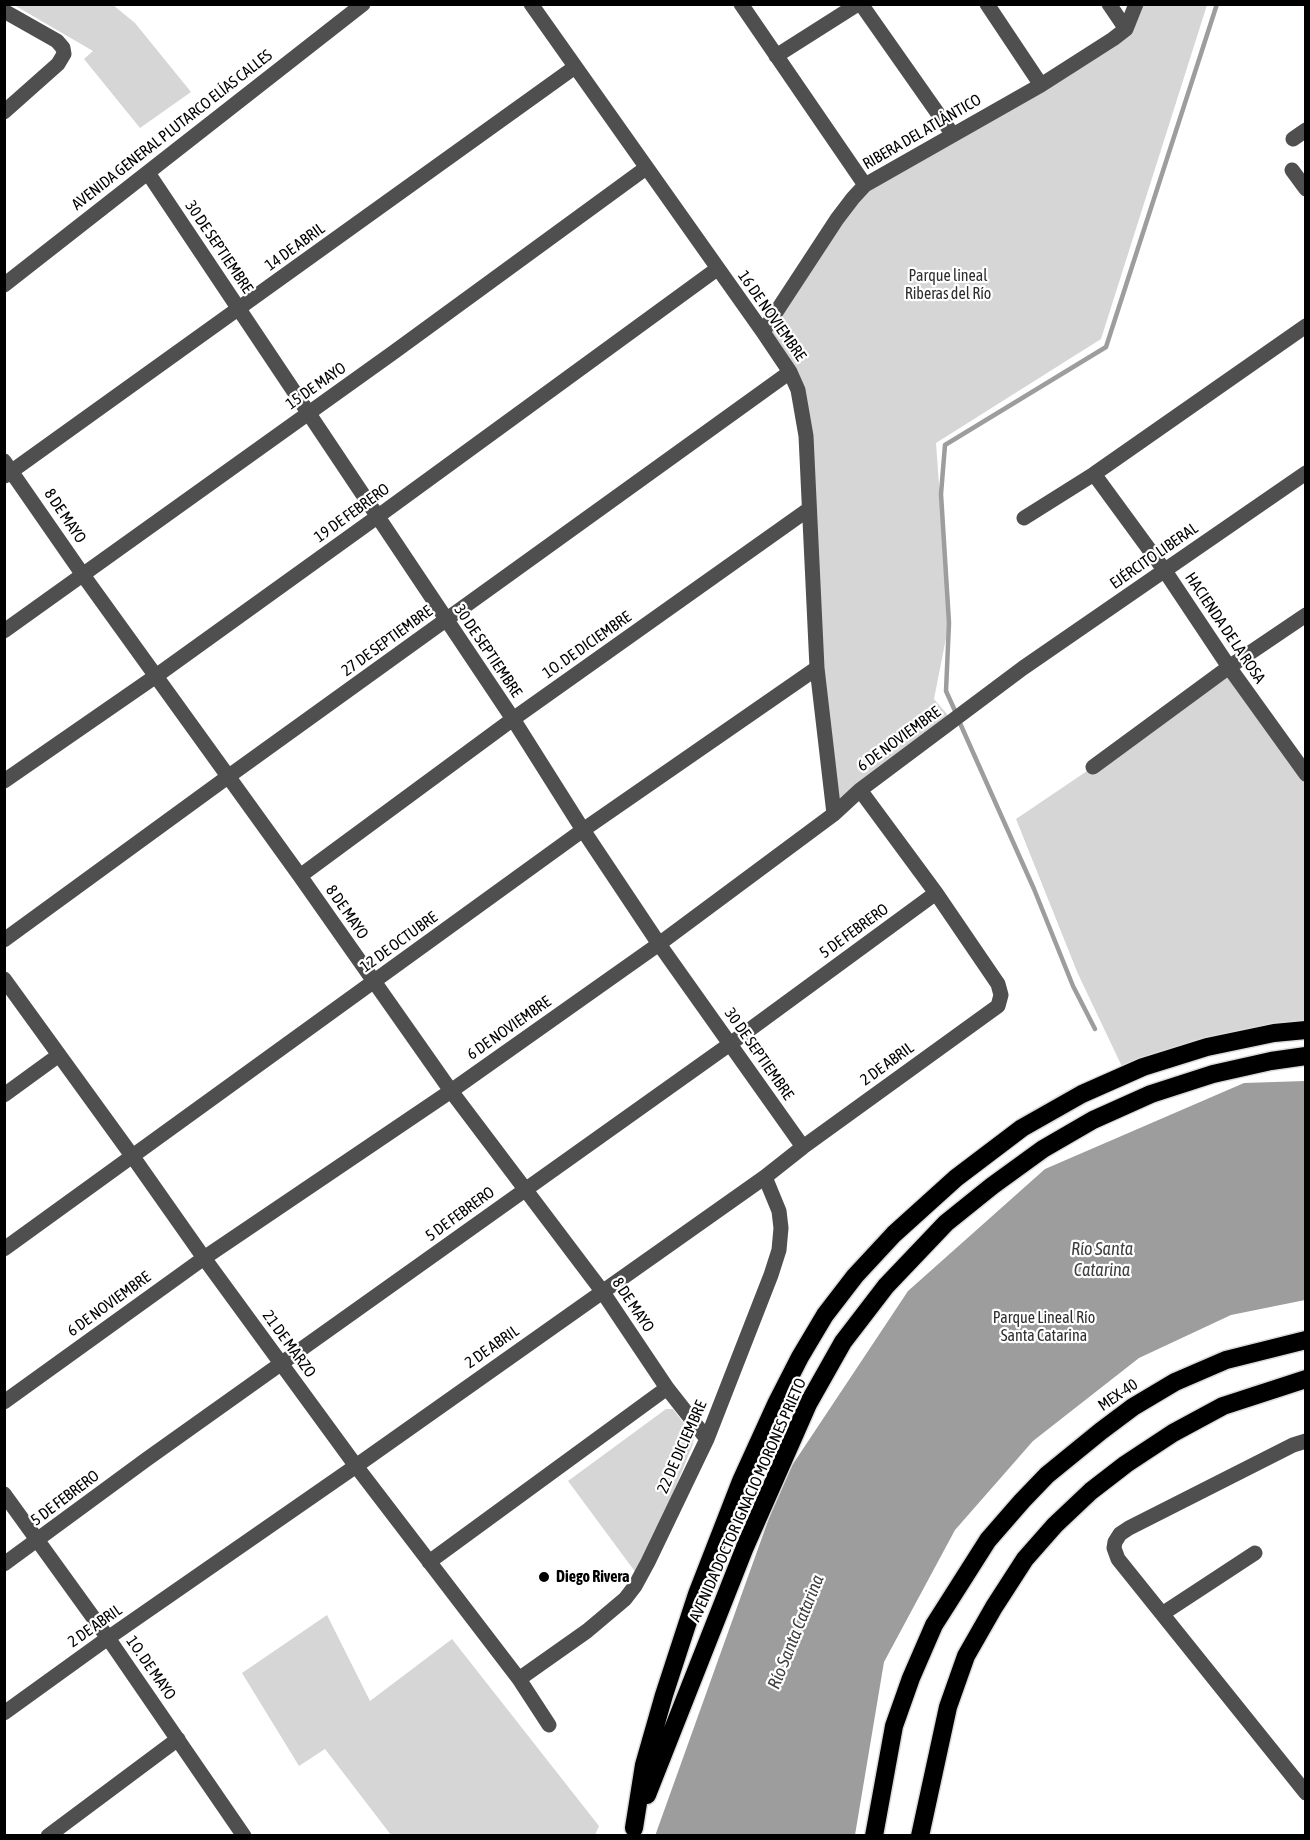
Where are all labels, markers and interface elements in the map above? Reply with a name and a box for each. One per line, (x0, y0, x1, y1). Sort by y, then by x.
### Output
street label: AVENIDA GENERAL PLUTARCO ELÍAS CALLES (68, 46, 276, 214)
street label: RIBERA DEL ATLÁNTICO (859, 90, 985, 174)
street label: 30 DE SEPTIEMBRE (181, 197, 257, 297)
street label: 14 DE ABRIL (261, 219, 329, 275)
park label: Parque lineal Riberas del Río (905, 266, 991, 304)
street label: 16 DE NOVIEMBRE (734, 267, 810, 365)
street label: 15 DE MAYO (282, 358, 350, 414)
street label: 19 DE FEBRERO (311, 479, 393, 547)
street label: 8 DE MAYO (40, 485, 90, 547)
street label: EJÉRCITO LIBERAL (1106, 519, 1202, 593)
street label: HACIENDA DE LA ROSA (1181, 569, 1269, 687)
street label: 30 DE SEPTIEMBRE (450, 601, 526, 701)
street label: 27 DE SEPTIEMBRE (338, 602, 436, 680)
street label: 1O. DE DICIEMBRE (539, 607, 635, 683)
street label: 6 DE NOVIEMBRE (854, 702, 944, 776)
street label: 8 DE MAYO (322, 881, 372, 943)
street label: 5 DE FEBRERO (816, 900, 892, 962)
street label: 12 DE OCTUBRE (357, 908, 441, 976)
street label: 6 DE NOVIEMBRE (463, 992, 555, 1064)
street label: 30 DE SEPTIEMBRE (720, 1004, 798, 1104)
street label: 2 DE ABRIL (857, 1038, 917, 1090)
street label: 5 DE FEBRERO (422, 1183, 498, 1245)
water label: Río Santa Catarina (1071, 1238, 1133, 1280)
street label: 6 DE NOVIEMBRE (64, 1267, 154, 1341)
street label: 8 DE MAYO (608, 1274, 658, 1336)
street label: 21 DE MARZO (258, 1307, 320, 1381)
park label: Parque Lineal Río Santa Catarina (993, 1308, 1095, 1346)
street label: 2 DE ABRIL (461, 1322, 523, 1372)
street label: AVENIDA DOCTOR IGNACIO MORONES PRIETO (685, 1375, 811, 1625)
street label: MEX-40 (1094, 1375, 1142, 1415)
street label: 22 DE DICIEMBRE (653, 1398, 711, 1496)
street label: 5 DE FEBRERO (27, 1466, 103, 1530)
place label: Diego Rivera (556, 1567, 629, 1587)
marker: Diego Rivera (537, 1570, 551, 1584)
water label: Río Santa Catarina (763, 1572, 829, 1692)
street label: 2 DE ABRIL (64, 1601, 126, 1651)
street label: 1O. DE MAYO (122, 1632, 180, 1704)

